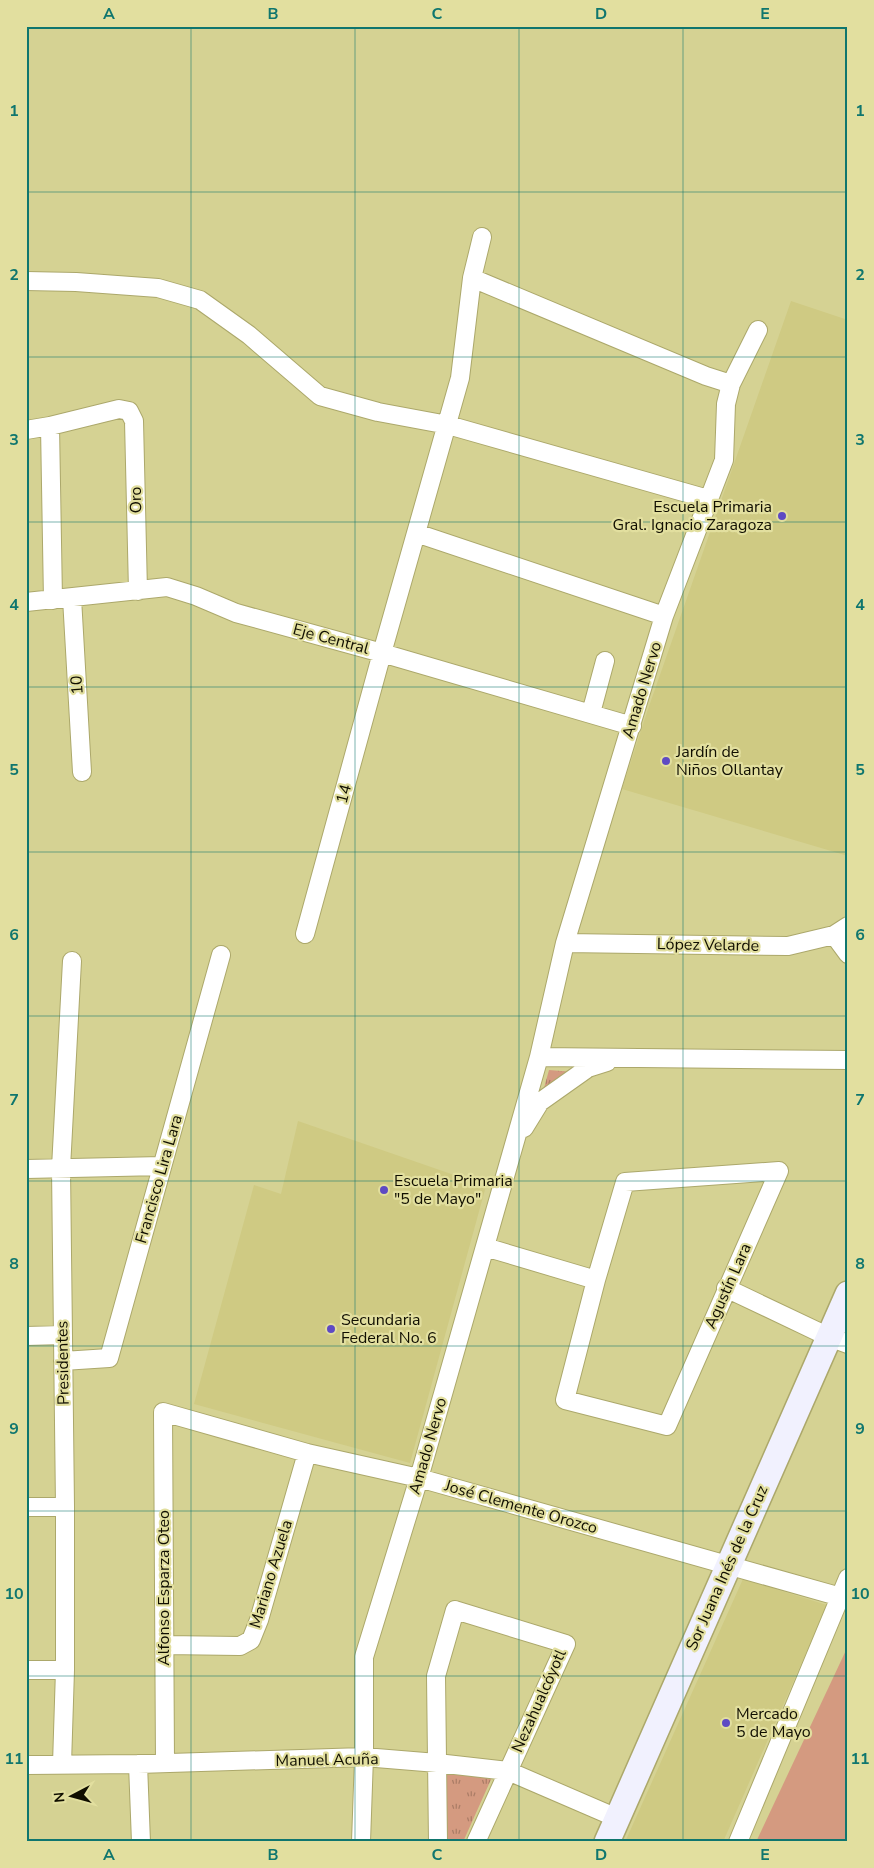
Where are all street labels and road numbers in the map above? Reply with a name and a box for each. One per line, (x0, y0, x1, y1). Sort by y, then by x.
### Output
street label: Oro (125, 486, 147, 514)
street label: Eje Central (290, 618, 372, 660)
street label: Amado Nervo (617, 639, 667, 741)
street label: 10 (65, 675, 89, 695)
street label: 14 (331, 781, 357, 806)
street label: López Velarde (657, 933, 759, 957)
street label: Francisco Lira Lara (130, 1112, 188, 1246)
street label: Agustín Lara (699, 1240, 757, 1332)
street label: Presidentes (51, 1321, 75, 1405)
street label: Amado Nervo (404, 1395, 452, 1497)
street label: José Clemente Orozco (441, 1474, 600, 1539)
street label: Sor Juana Inés de la Cruz (681, 1482, 773, 1654)
street label: Alfonso Esparza Oteo (153, 1510, 175, 1666)
street label: Mariano Azuela (244, 1517, 298, 1631)
street label: Nezahualcóyotl (506, 1646, 572, 1756)
street label: Manuel Acuña (275, 1748, 379, 1772)

